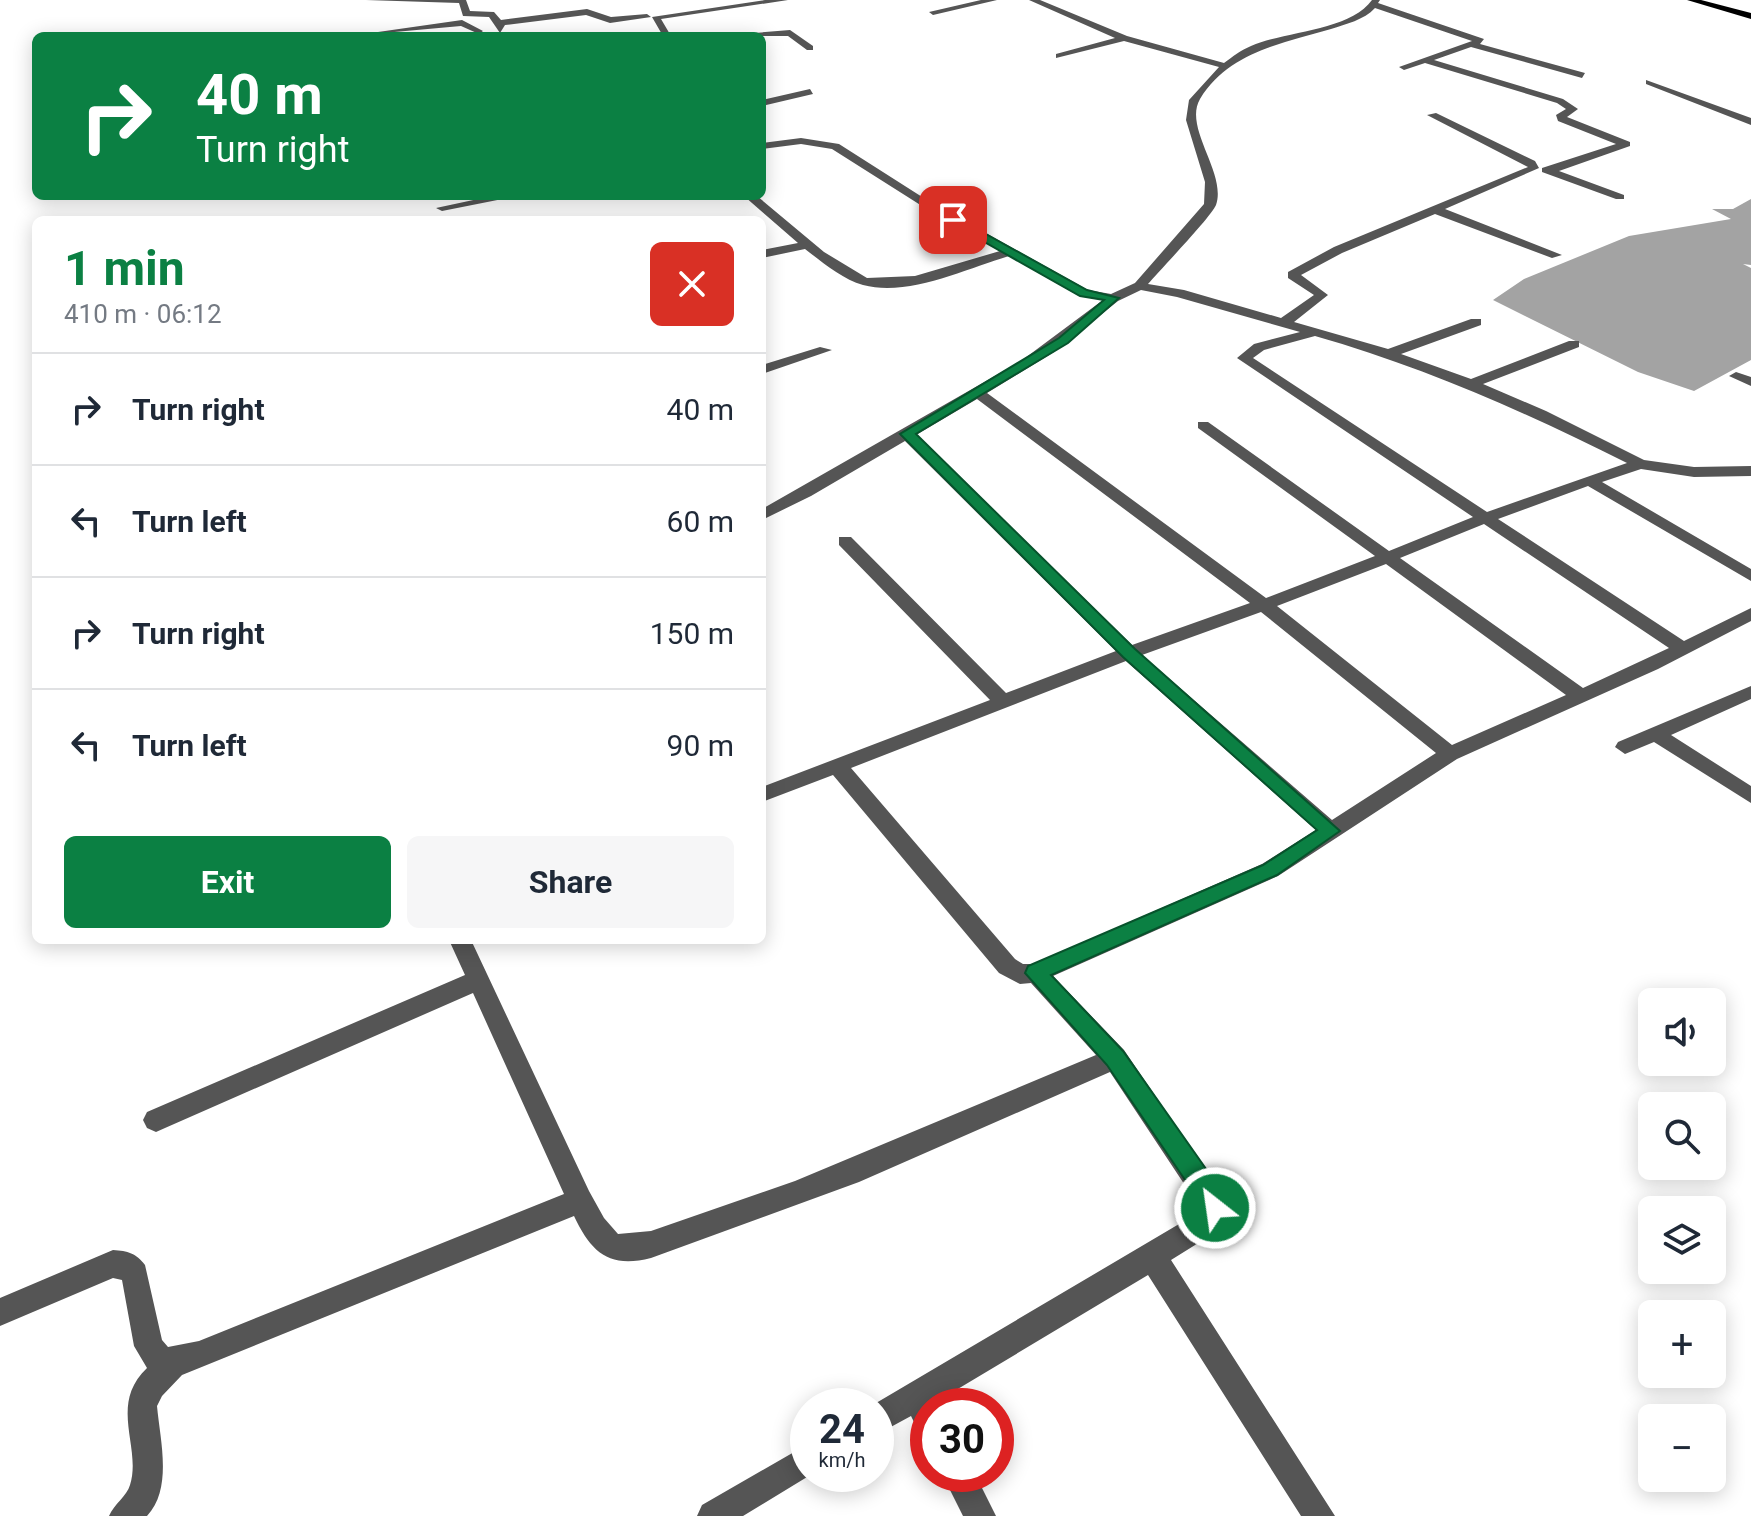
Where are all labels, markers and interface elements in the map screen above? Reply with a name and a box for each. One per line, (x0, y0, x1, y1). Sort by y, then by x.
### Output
text: 40 m (196, 62, 323, 128)
icon: right (64, 64, 168, 168)
text: Turn right (196, 129, 349, 171)
pin (919, 186, 987, 254)
icon: arrive (931, 198, 975, 242)
text: 1 min (64, 240, 185, 297)
button: close (650, 242, 734, 326)
text: 410 m · 06:12 (64, 299, 222, 329)
icon: right (64, 387, 108, 431)
text: Turn right (132, 392, 265, 427)
text: 40 m (667, 392, 734, 427)
icon: left (64, 499, 108, 543)
text: Turn left (132, 504, 247, 539)
text: 60 m (667, 504, 734, 539)
icon: right (64, 611, 108, 655)
text: Turn right (132, 616, 265, 651)
text: 150 m (650, 616, 734, 651)
icon: left (64, 723, 108, 767)
text: Turn left (132, 728, 247, 763)
text: 90 m (667, 728, 734, 763)
button: Exit (64, 836, 391, 928)
button: Share (407, 836, 734, 928)
map controls (1638, 988, 1726, 1492)
button: sound (1638, 988, 1726, 1076)
button: search (1638, 1092, 1726, 1180)
position arrow (1173, 1166, 1257, 1250)
button: layers (1638, 1196, 1726, 1284)
button: + (1638, 1300, 1726, 1388)
speed limit sign: 30 (910, 1388, 1014, 1492)
button: − (1638, 1404, 1726, 1492)
text: 24 (819, 1406, 865, 1453)
text: km/h (819, 1448, 865, 1472)

